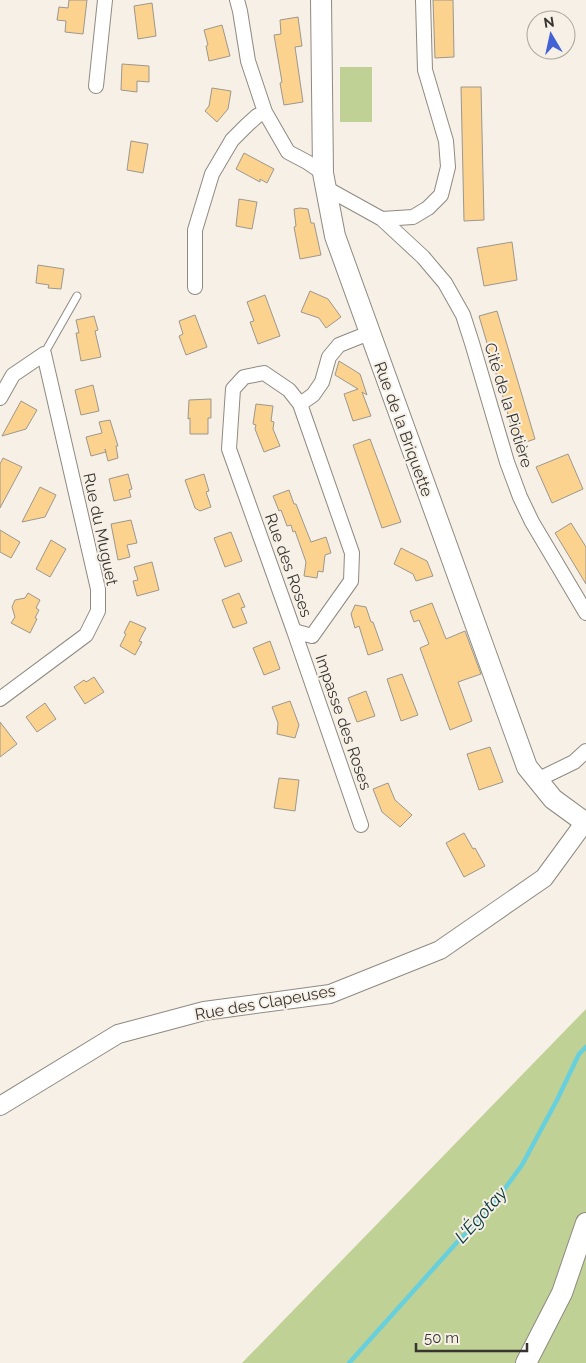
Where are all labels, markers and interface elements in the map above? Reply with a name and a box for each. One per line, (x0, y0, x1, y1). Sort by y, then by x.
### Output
north arrow (526, 10, 576, 60)
text: N (542, 13, 555, 31)
street label: Cité de la Piotière (480, 340, 537, 470)
street label: Rue de la Briquette (370, 359, 437, 499)
street label: Rue du Muguet (79, 471, 122, 588)
street label: Rue des Roses (261, 511, 316, 620)
street label: Impasse des Roses (311, 652, 376, 793)
street label: Rue des Clapeuses (193, 981, 337, 1024)
water label: L'Égotay (449, 1181, 512, 1247)
scale bar (416, 1320, 527, 1352)
text: 50 m (424, 1329, 459, 1347)

